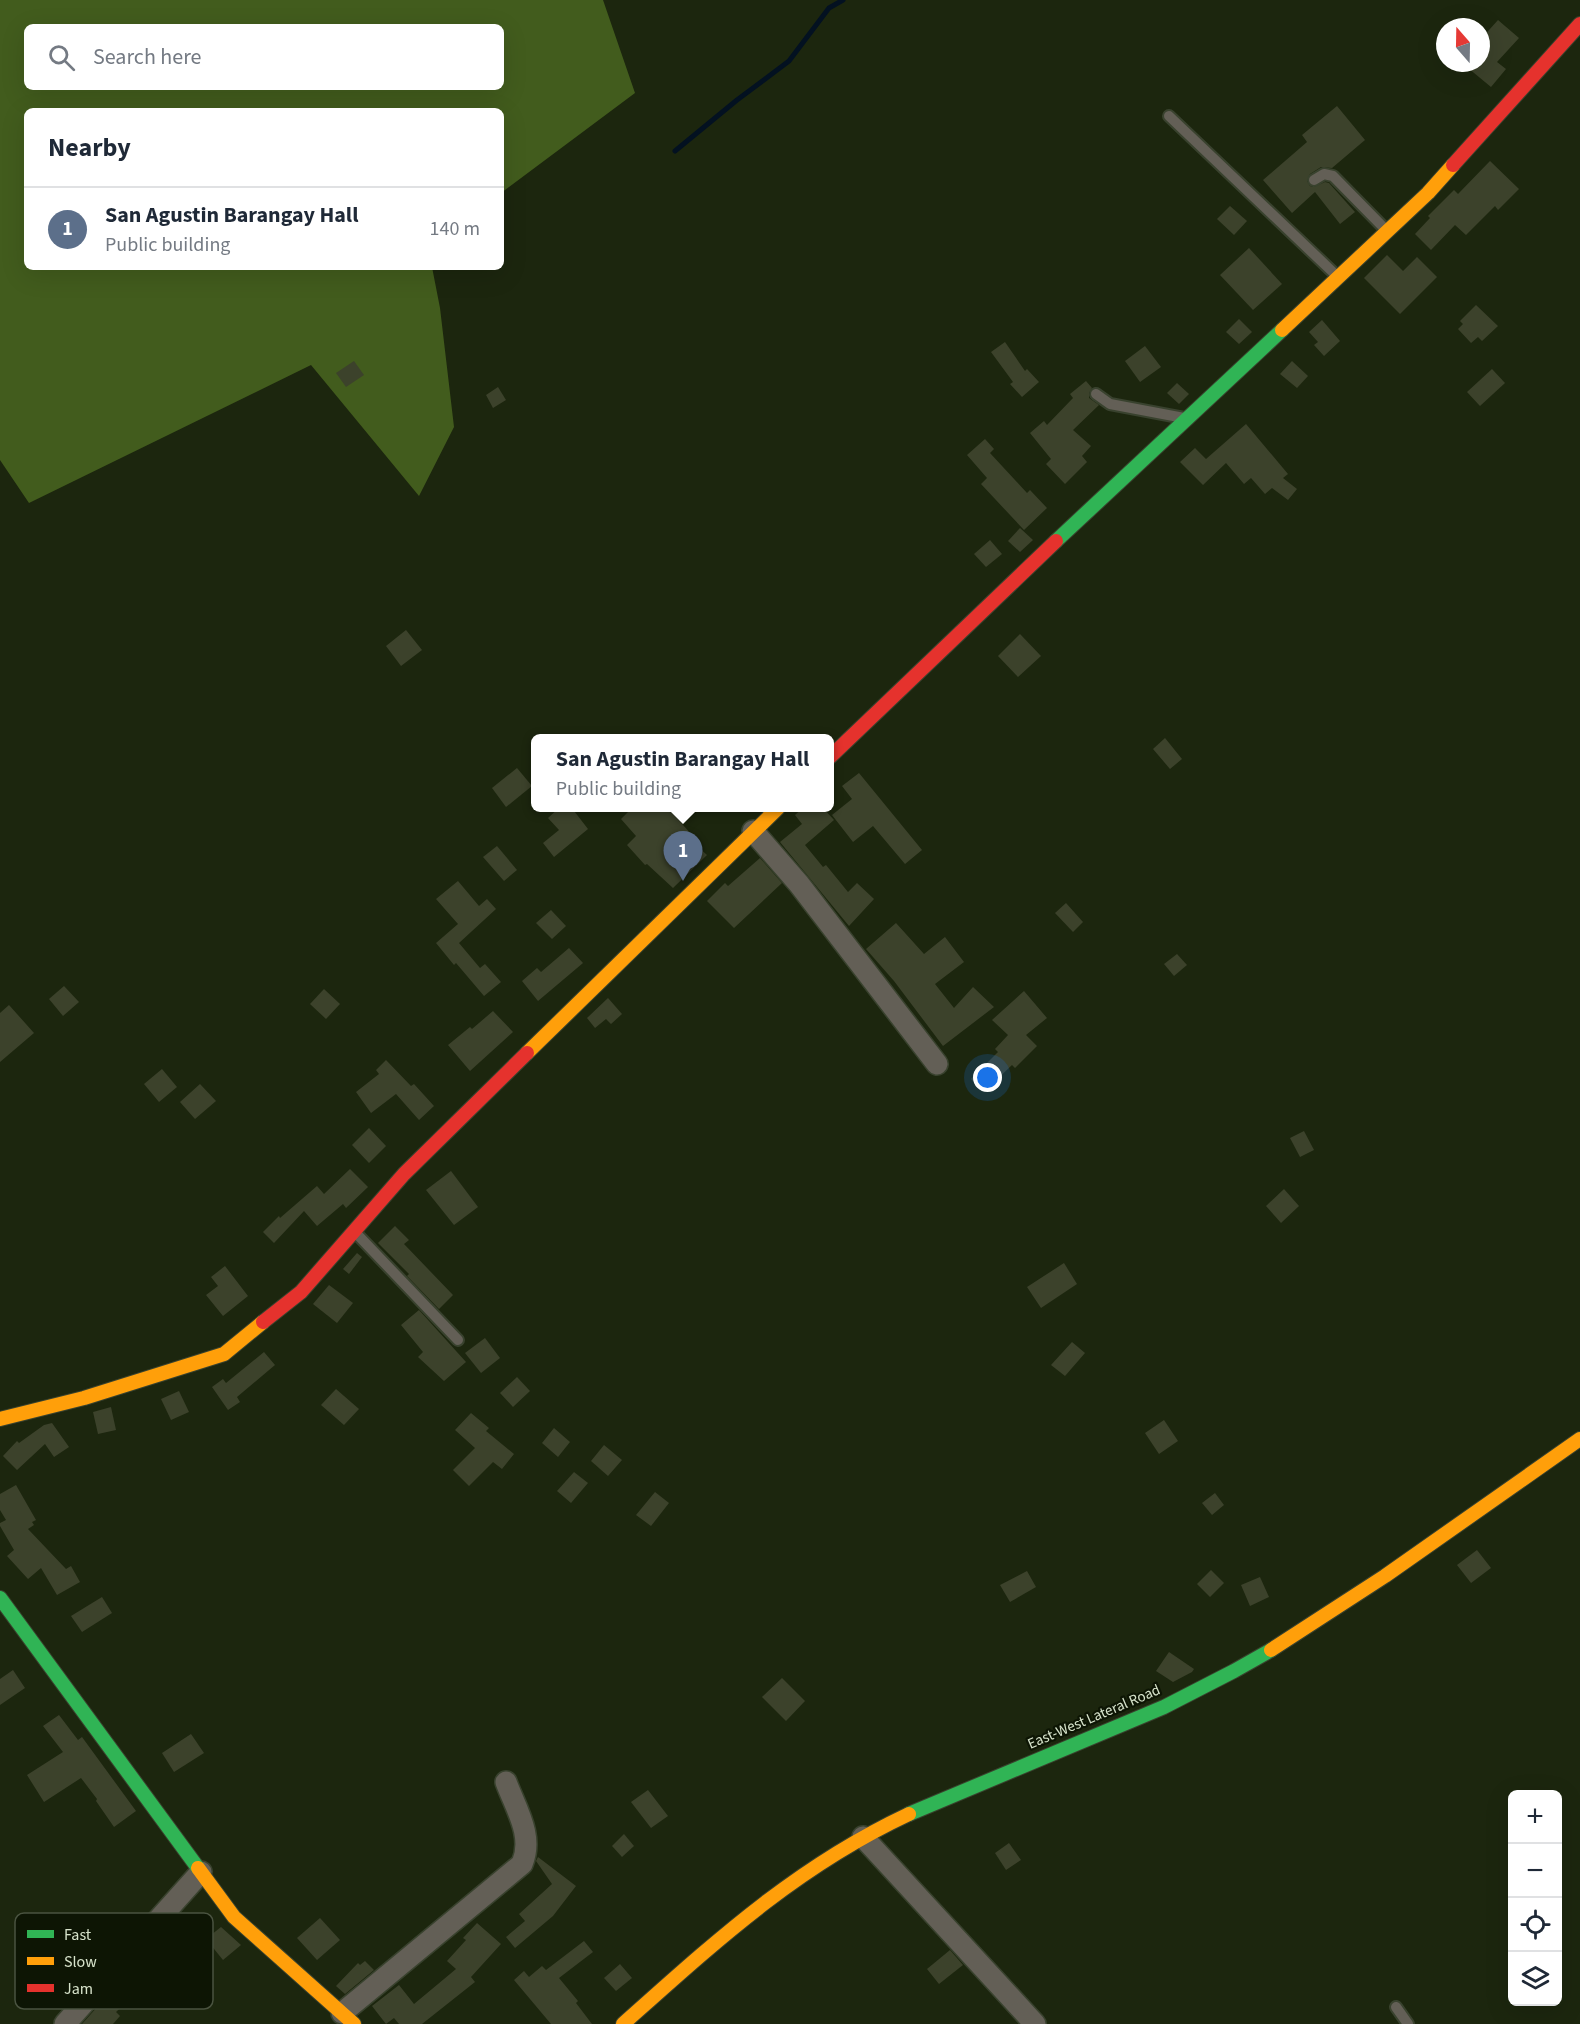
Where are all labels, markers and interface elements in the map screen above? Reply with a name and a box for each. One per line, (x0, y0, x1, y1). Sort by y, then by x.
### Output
north arrow (1436, 18, 1490, 72)
search box (24, 24, 504, 90)
icon: search (45, 41, 78, 74)
text: Search here (93, 41, 201, 73)
text: Nearby (48, 129, 131, 166)
text: San Agustin Barangay Hall (105, 199, 358, 231)
text: 1 (62, 215, 73, 243)
text: 140 m (430, 215, 480, 243)
text: Public building (105, 231, 230, 259)
popup (531, 734, 834, 812)
text: San Agustin Barangay Hall (556, 743, 809, 775)
text: Public building (556, 775, 681, 803)
pin: 1 (664, 832, 702, 881)
your location (973, 1063, 1002, 1092)
street label: East-West Lateral Road (1024, 1680, 1164, 1754)
map controls (1508, 1790, 1562, 2006)
button: + (1508, 1790, 1562, 1844)
button: − (1508, 1844, 1562, 1898)
button: locate (1508, 1898, 1562, 1952)
legend (15, 1913, 213, 2009)
text: Fast (64, 1924, 92, 1946)
text: Slow (64, 1951, 97, 1973)
button: layers (1508, 1952, 1562, 2006)
text: Jam (64, 1978, 93, 2000)

